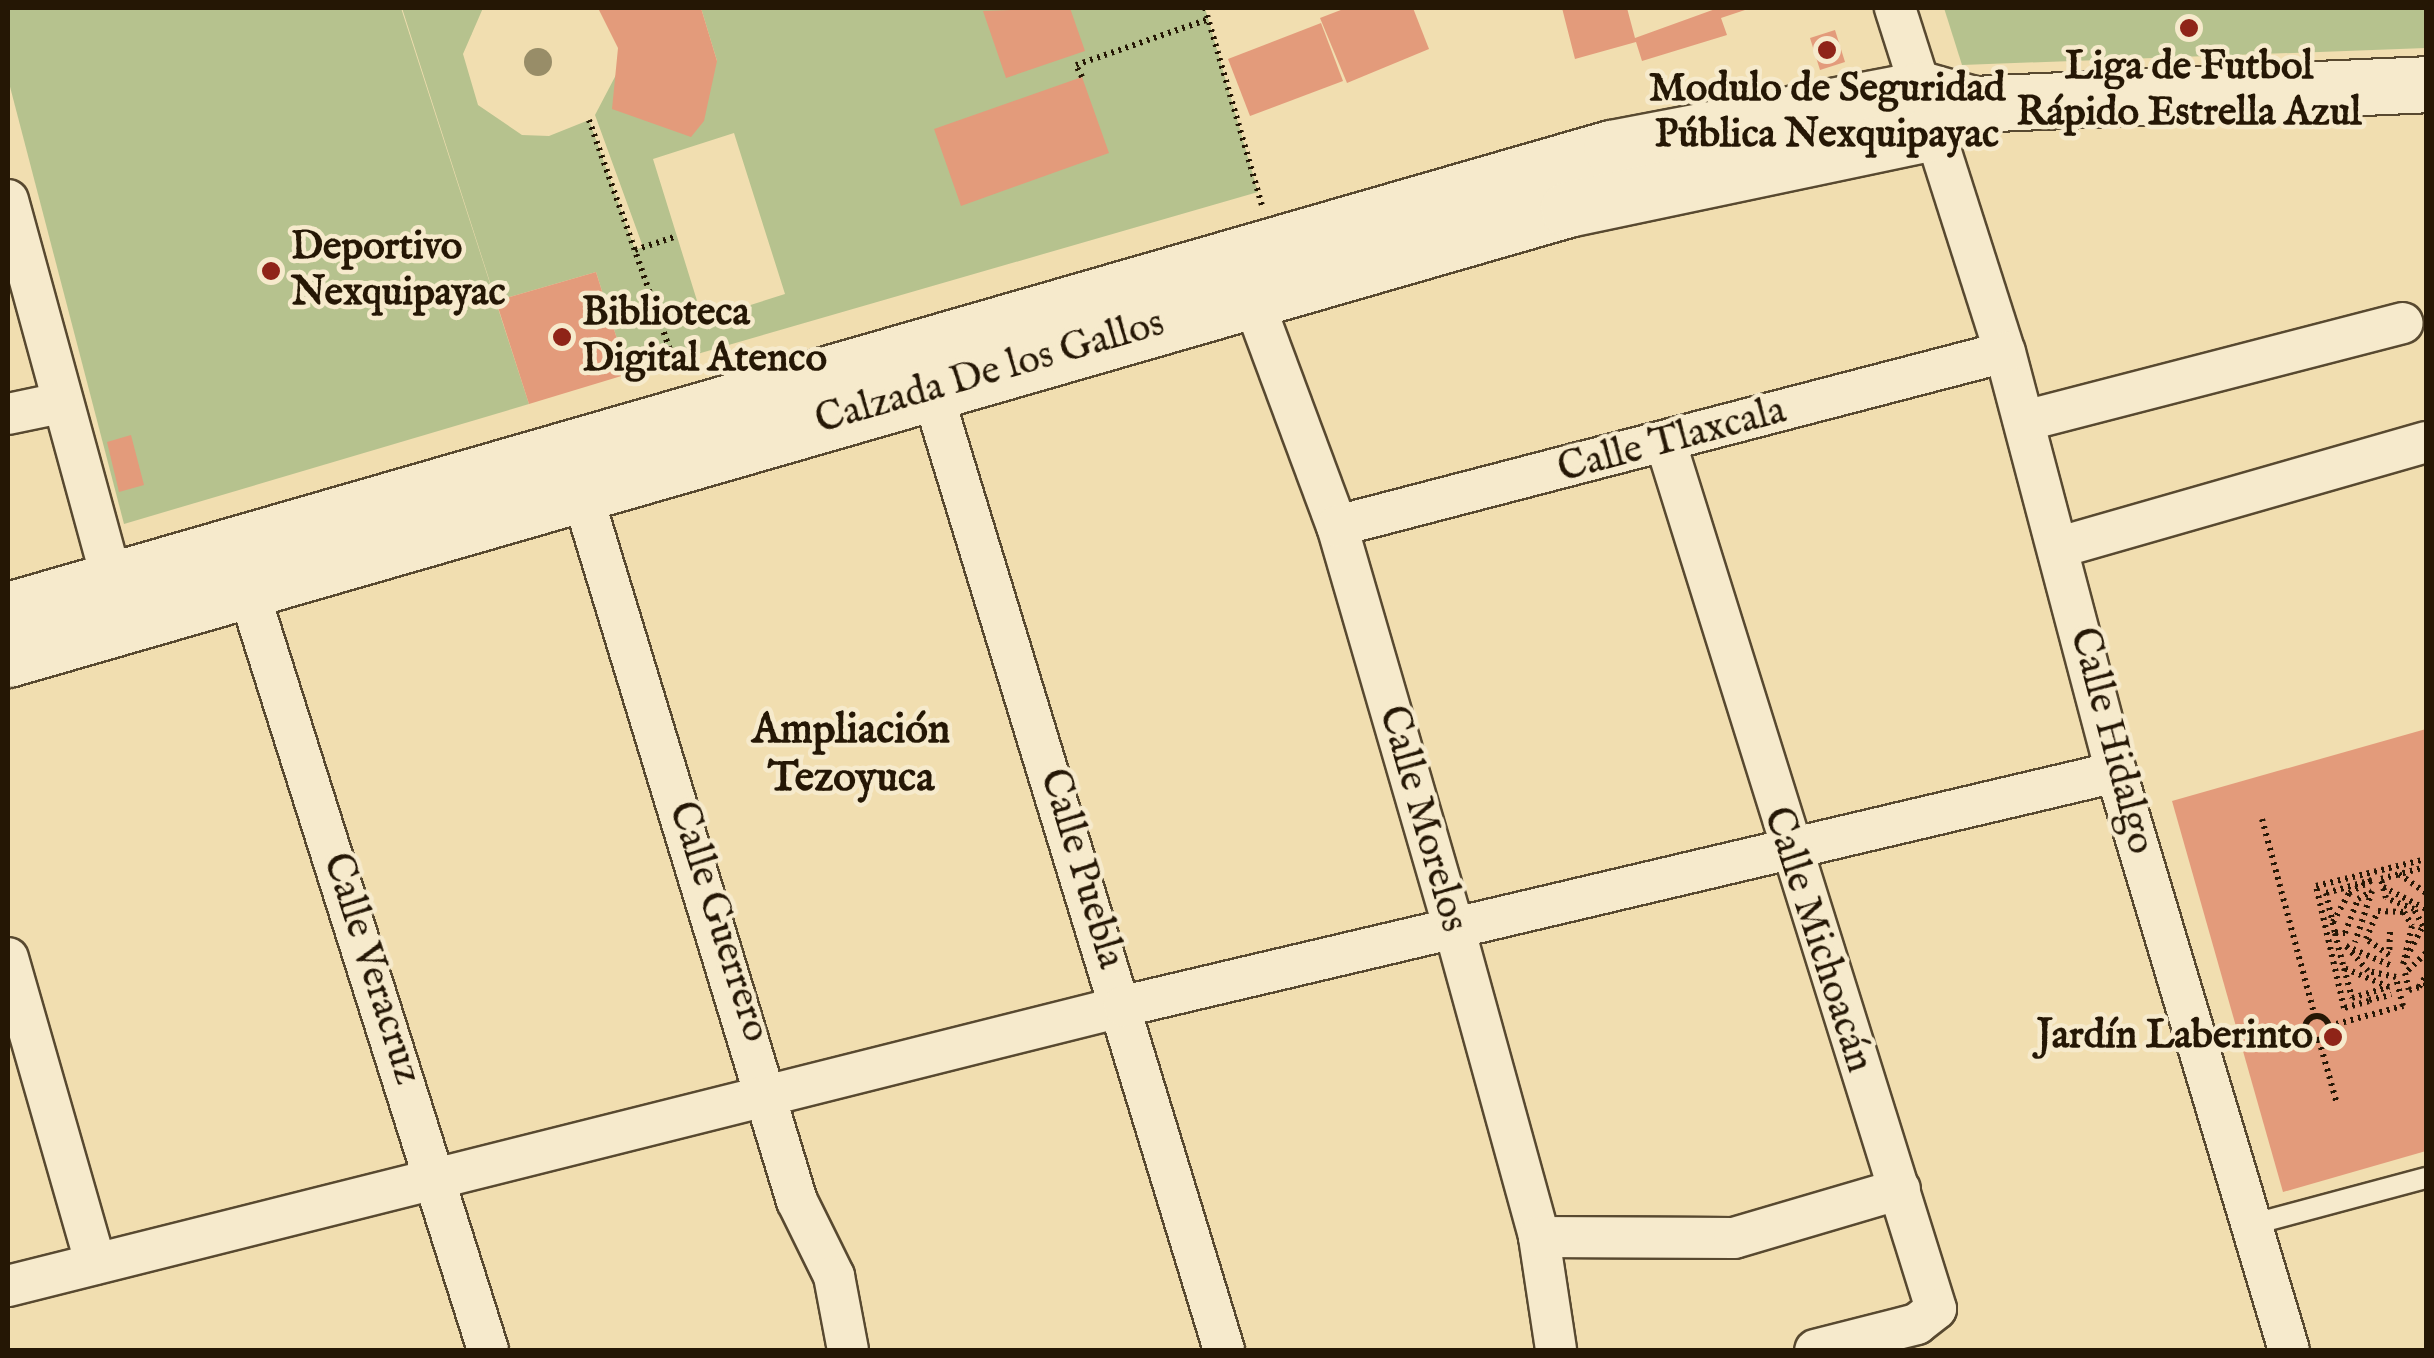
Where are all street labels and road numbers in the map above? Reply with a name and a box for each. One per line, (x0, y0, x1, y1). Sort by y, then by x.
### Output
street label: Calzada De los Gallos (810, 300, 1170, 446)
street label: Calle Tlaxcala (1553, 388, 1791, 494)
street label: Calle Hidalgo (2058, 623, 2164, 859)
street label: Calle Morelos (1367, 701, 1477, 937)
street label: Calle Puebla (1028, 763, 1134, 975)
street label: Calle Guerrero (657, 796, 779, 1048)
street label: Calle Michoacán (1752, 801, 1882, 1079)
street label: Calle Veracruz (311, 847, 431, 1091)

